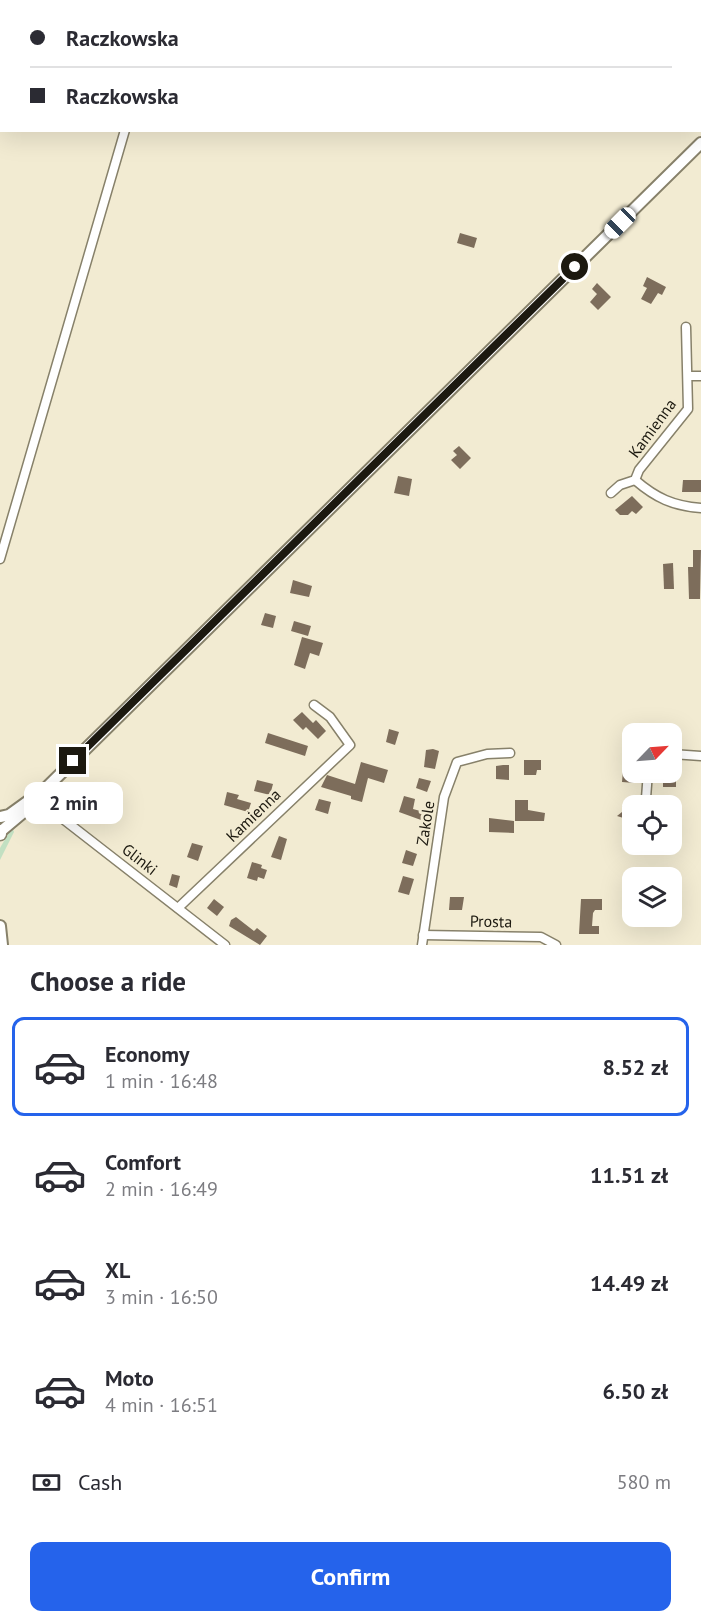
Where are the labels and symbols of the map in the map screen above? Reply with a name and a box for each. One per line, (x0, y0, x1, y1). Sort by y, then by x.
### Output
car (601, 204, 639, 242)
route start (561, 253, 588, 280)
street label: Kamienna (624, 395, 680, 461)
north arrow (622, 723, 682, 783)
route end (59, 747, 86, 774)
callout: 2 min (23, 782, 122, 824)
street label: Kamienna (222, 784, 284, 846)
street label: Zakole (412, 799, 438, 847)
street label: Glinki (118, 839, 162, 879)
street label: Prosta (470, 911, 512, 931)

